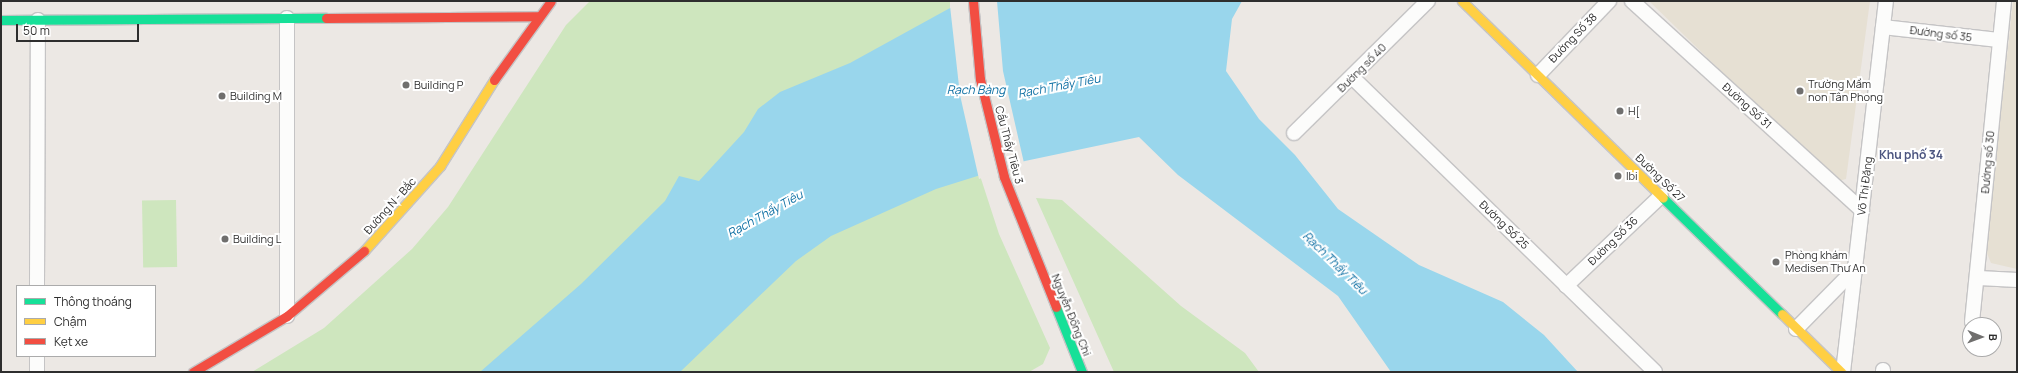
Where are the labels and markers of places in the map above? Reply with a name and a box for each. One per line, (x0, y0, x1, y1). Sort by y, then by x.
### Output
place label: Building P (414, 78, 463, 92)
place label: Trường Mầm non Tân Phong (1808, 78, 1883, 104)
marker: Building P (401, 80, 411, 90)
marker: Trường Mầm non Tân Phong (1795, 86, 1805, 96)
place label: Building M (230, 89, 282, 103)
marker: Building M (217, 91, 227, 101)
place label: H[ (1628, 104, 1640, 118)
marker: H[ (1615, 106, 1625, 116)
place label: Ibi (1626, 169, 1638, 183)
marker: Ibi (1613, 171, 1623, 181)
place label: Building L (233, 232, 281, 246)
marker: Building L (220, 234, 230, 244)
place label: Phòng khám Medisen Thư An (1785, 249, 1866, 275)
marker: Phòng khám Medisen Thư An (1770, 256, 1782, 268)

